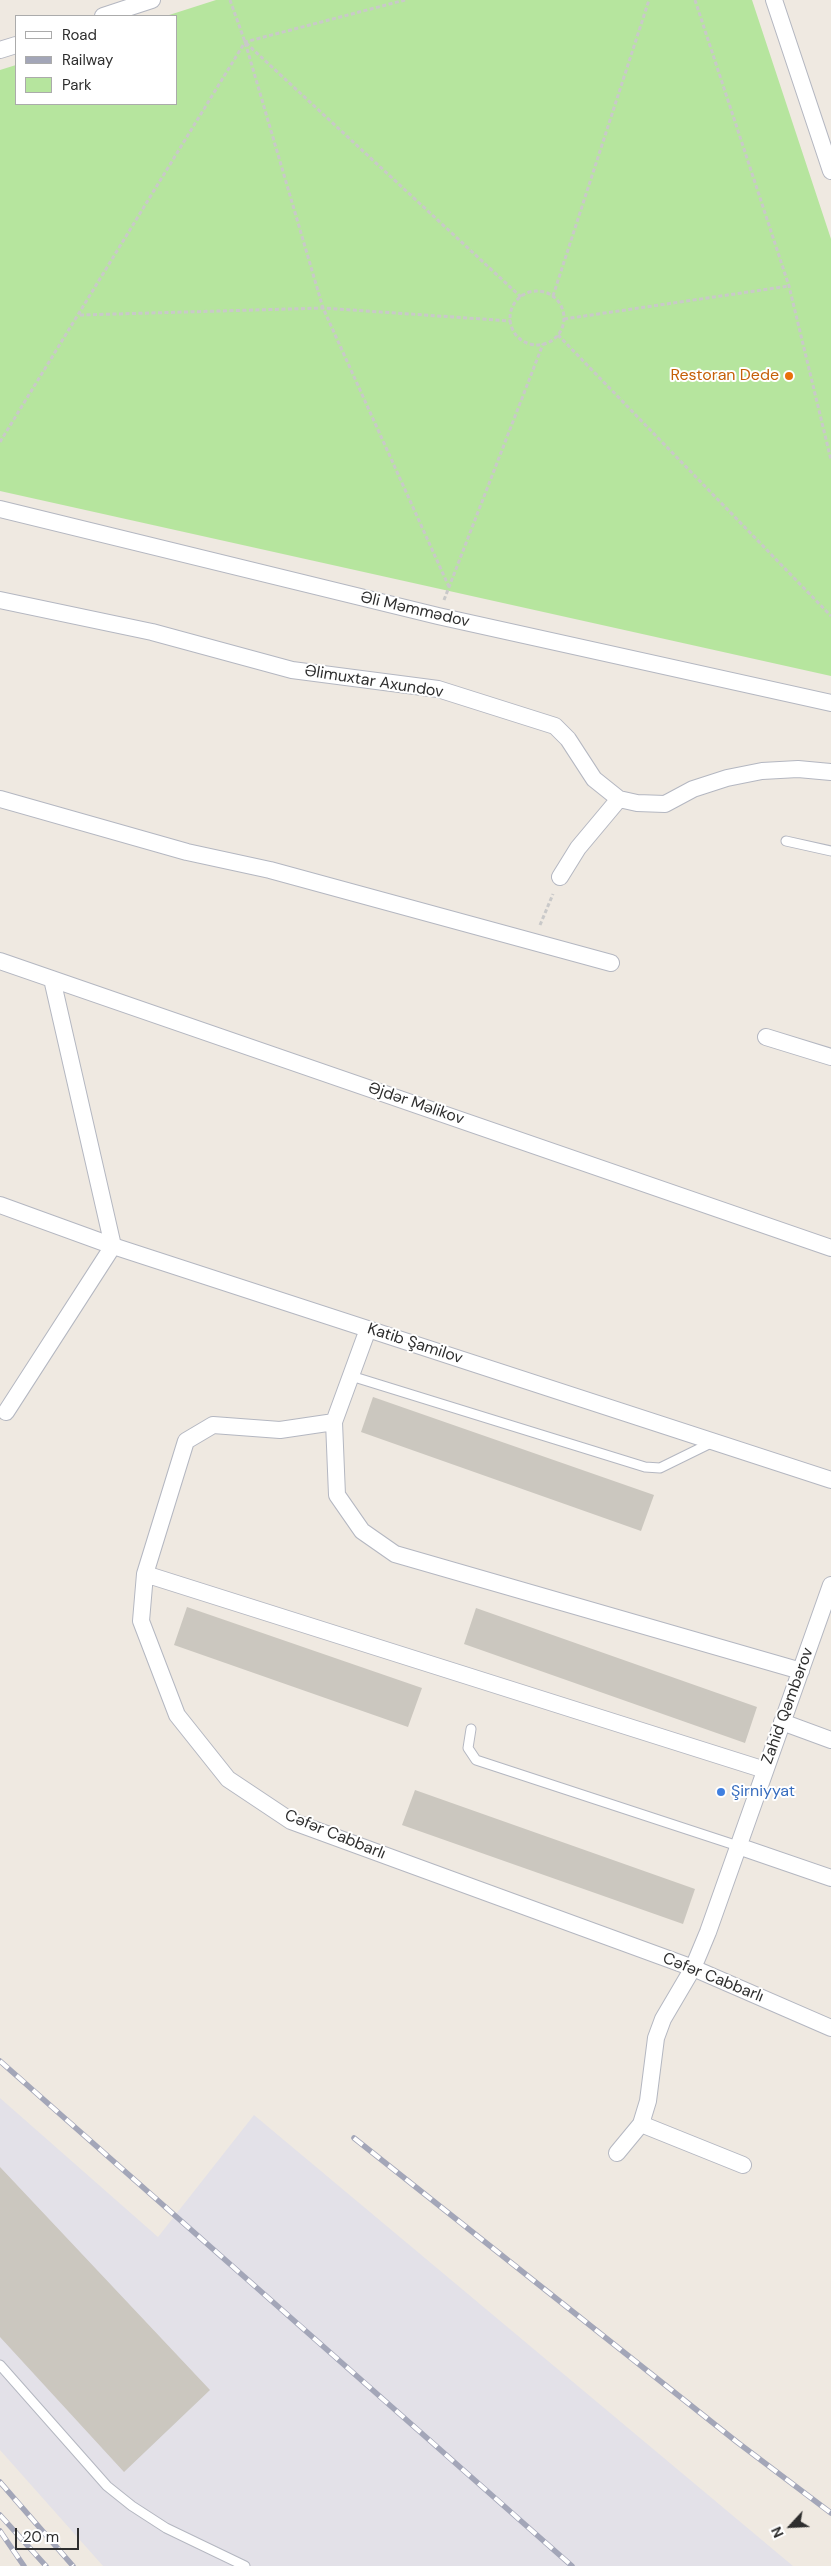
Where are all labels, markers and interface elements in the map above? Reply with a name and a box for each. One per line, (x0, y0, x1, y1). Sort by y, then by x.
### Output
legend (15, 15, 178, 105)
text: Road (62, 25, 97, 45)
text: Railway (62, 50, 113, 70)
text: Park (62, 75, 92, 95)
place label: Restoran Dede (670, 366, 779, 386)
marker: Restoran Dede (783, 370, 795, 382)
street label: Əli Məmmədov (359, 588, 471, 632)
street label: Əlimuxtar Axundov (303, 662, 445, 702)
street label: Əjdər Məlikov (366, 1079, 466, 1129)
street label: Katib Şamilov (365, 1320, 465, 1368)
street label: Zahid Qəmbərov (758, 1645, 818, 1767)
place label: Şirniyyat (731, 1782, 795, 1802)
marker: Şirniyyat (715, 1786, 727, 1798)
street label: Cəfər Cabbarlı (282, 1806, 388, 1864)
street label: Cəfər Cabbarlı (660, 1949, 766, 2007)
north arrow (766, 2501, 816, 2551)
scale bar (18, 2518, 81, 2550)
text: N (767, 2524, 788, 2541)
text: 20 m (23, 2527, 59, 2547)

